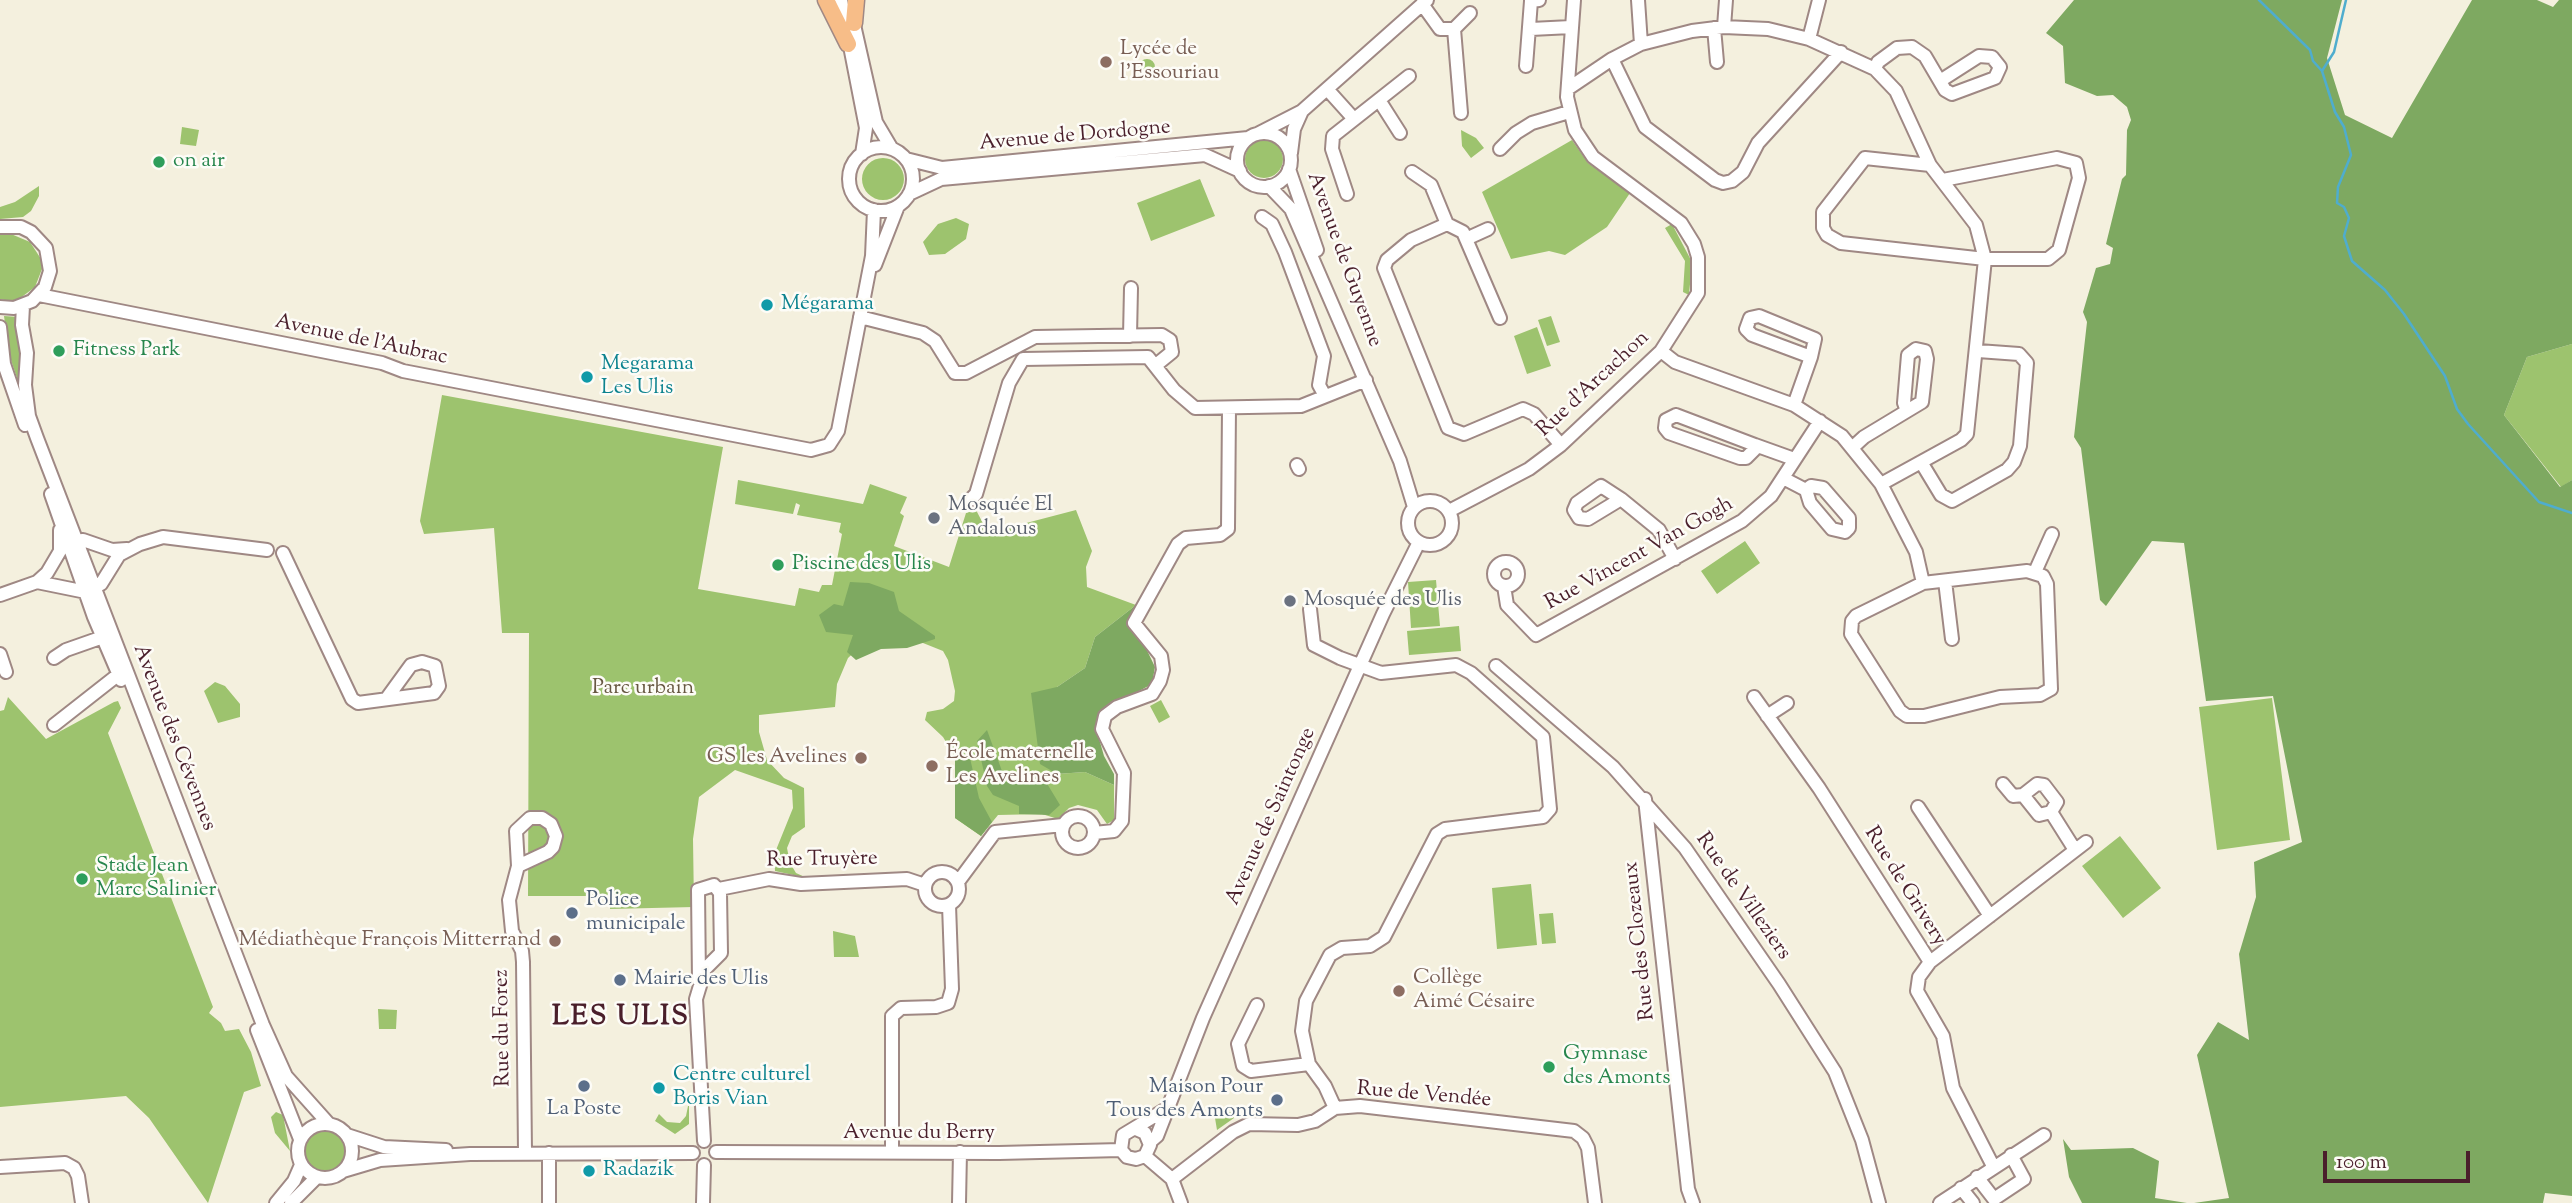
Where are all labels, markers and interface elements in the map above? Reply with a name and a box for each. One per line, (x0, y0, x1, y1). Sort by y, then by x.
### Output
place label: Lycée de l'Essouriau (1120, 37, 1219, 87)
marker: Lycée de l'Essouriau (1098, 54, 1114, 70)
street label: Avenue de Dordogne (978, 116, 1172, 158)
place label: on air (173, 149, 225, 175)
marker: on air (151, 154, 167, 170)
street label: Avenue de Guyenne (1300, 169, 1386, 351)
place label: Mégarama (781, 292, 874, 318)
marker: Mégarama (759, 297, 775, 313)
street label: Avenue de l'Aubrac (272, 310, 450, 372)
street label: Rue d'Arcachon (1533, 327, 1655, 443)
place label: Fitness Park (73, 338, 180, 364)
marker: Fitness Park (51, 343, 67, 359)
place label: Megarama Les Ulis (601, 352, 694, 402)
marker: Megarama Les Ulis (579, 369, 595, 385)
place label: Mosquée El Andalous (948, 493, 1053, 543)
street label: Rue Vincent Van Gogh (1541, 493, 1739, 617)
marker: Mosquée El Andalous (926, 510, 942, 526)
place label: Piscine des Ulis (792, 552, 931, 578)
marker: Piscine des Ulis (770, 557, 786, 573)
place label: Mosquée des Ulis (1304, 588, 1462, 614)
marker: Mosquée des Ulis (1282, 593, 1298, 609)
street label: Avenue des Cévennes (126, 641, 220, 835)
park label: Parc urbain (592, 676, 694, 702)
street label: Avenue de Saintonge (1222, 724, 1322, 910)
place label: École maternelle Les Avelines (946, 741, 1094, 791)
place label: GS les Avelines (707, 745, 847, 771)
marker: GS les Avelines (853, 750, 869, 766)
marker: École maternelle Les Avelines (924, 758, 940, 774)
street label: Rue de Grivery (1857, 823, 1951, 951)
street label: Rue de Villeziers (1689, 829, 1795, 965)
street label: Rue Truyère (766, 847, 878, 875)
place label: Stade Jean Marc Salinier (96, 854, 216, 904)
street label: Rue des Clozeaux (1620, 860, 1662, 1022)
marker: Stade Jean Marc Salinier (74, 871, 90, 887)
place label: Police municipale (586, 888, 686, 938)
marker: Police municipale (564, 905, 580, 921)
place label: Médiathèque François Mitterrand (238, 928, 541, 954)
marker: Médiathèque François Mitterrand (547, 933, 563, 949)
place label: Collège Aimé Césaire (1413, 966, 1535, 1016)
place label: Mairie des Ulis (634, 967, 768, 993)
street label: Rue du Forez (490, 969, 518, 1087)
marker: Mairie des Ulis (612, 972, 628, 988)
marker: Collège Aimé Césaire (1391, 983, 1407, 999)
district label: LES ULIS (553, 1002, 689, 1036)
place label: Gymnase des Amonts (1563, 1042, 1670, 1092)
marker: Gymnase des Amonts (1541, 1059, 1557, 1075)
place label: Centre culturel Boris Vian (673, 1063, 811, 1113)
place label: Maison Pour Tous des Amonts (1106, 1075, 1263, 1125)
marker: La Poste (576, 1078, 592, 1094)
street label: Rue de Vendée (1356, 1078, 1492, 1114)
marker: Centre culturel Boris Vian (651, 1080, 667, 1096)
marker: Maison Pour Tous des Amonts (1269, 1092, 1285, 1108)
place label: La Poste (547, 1097, 621, 1123)
street label: Avenue du Berry (843, 1121, 995, 1147)
scale bar (2327, 1136, 2474, 1180)
text: 100 m (2336, 1148, 2387, 1178)
place label: Radazik (603, 1158, 674, 1184)
marker: Radazik (581, 1163, 597, 1179)

